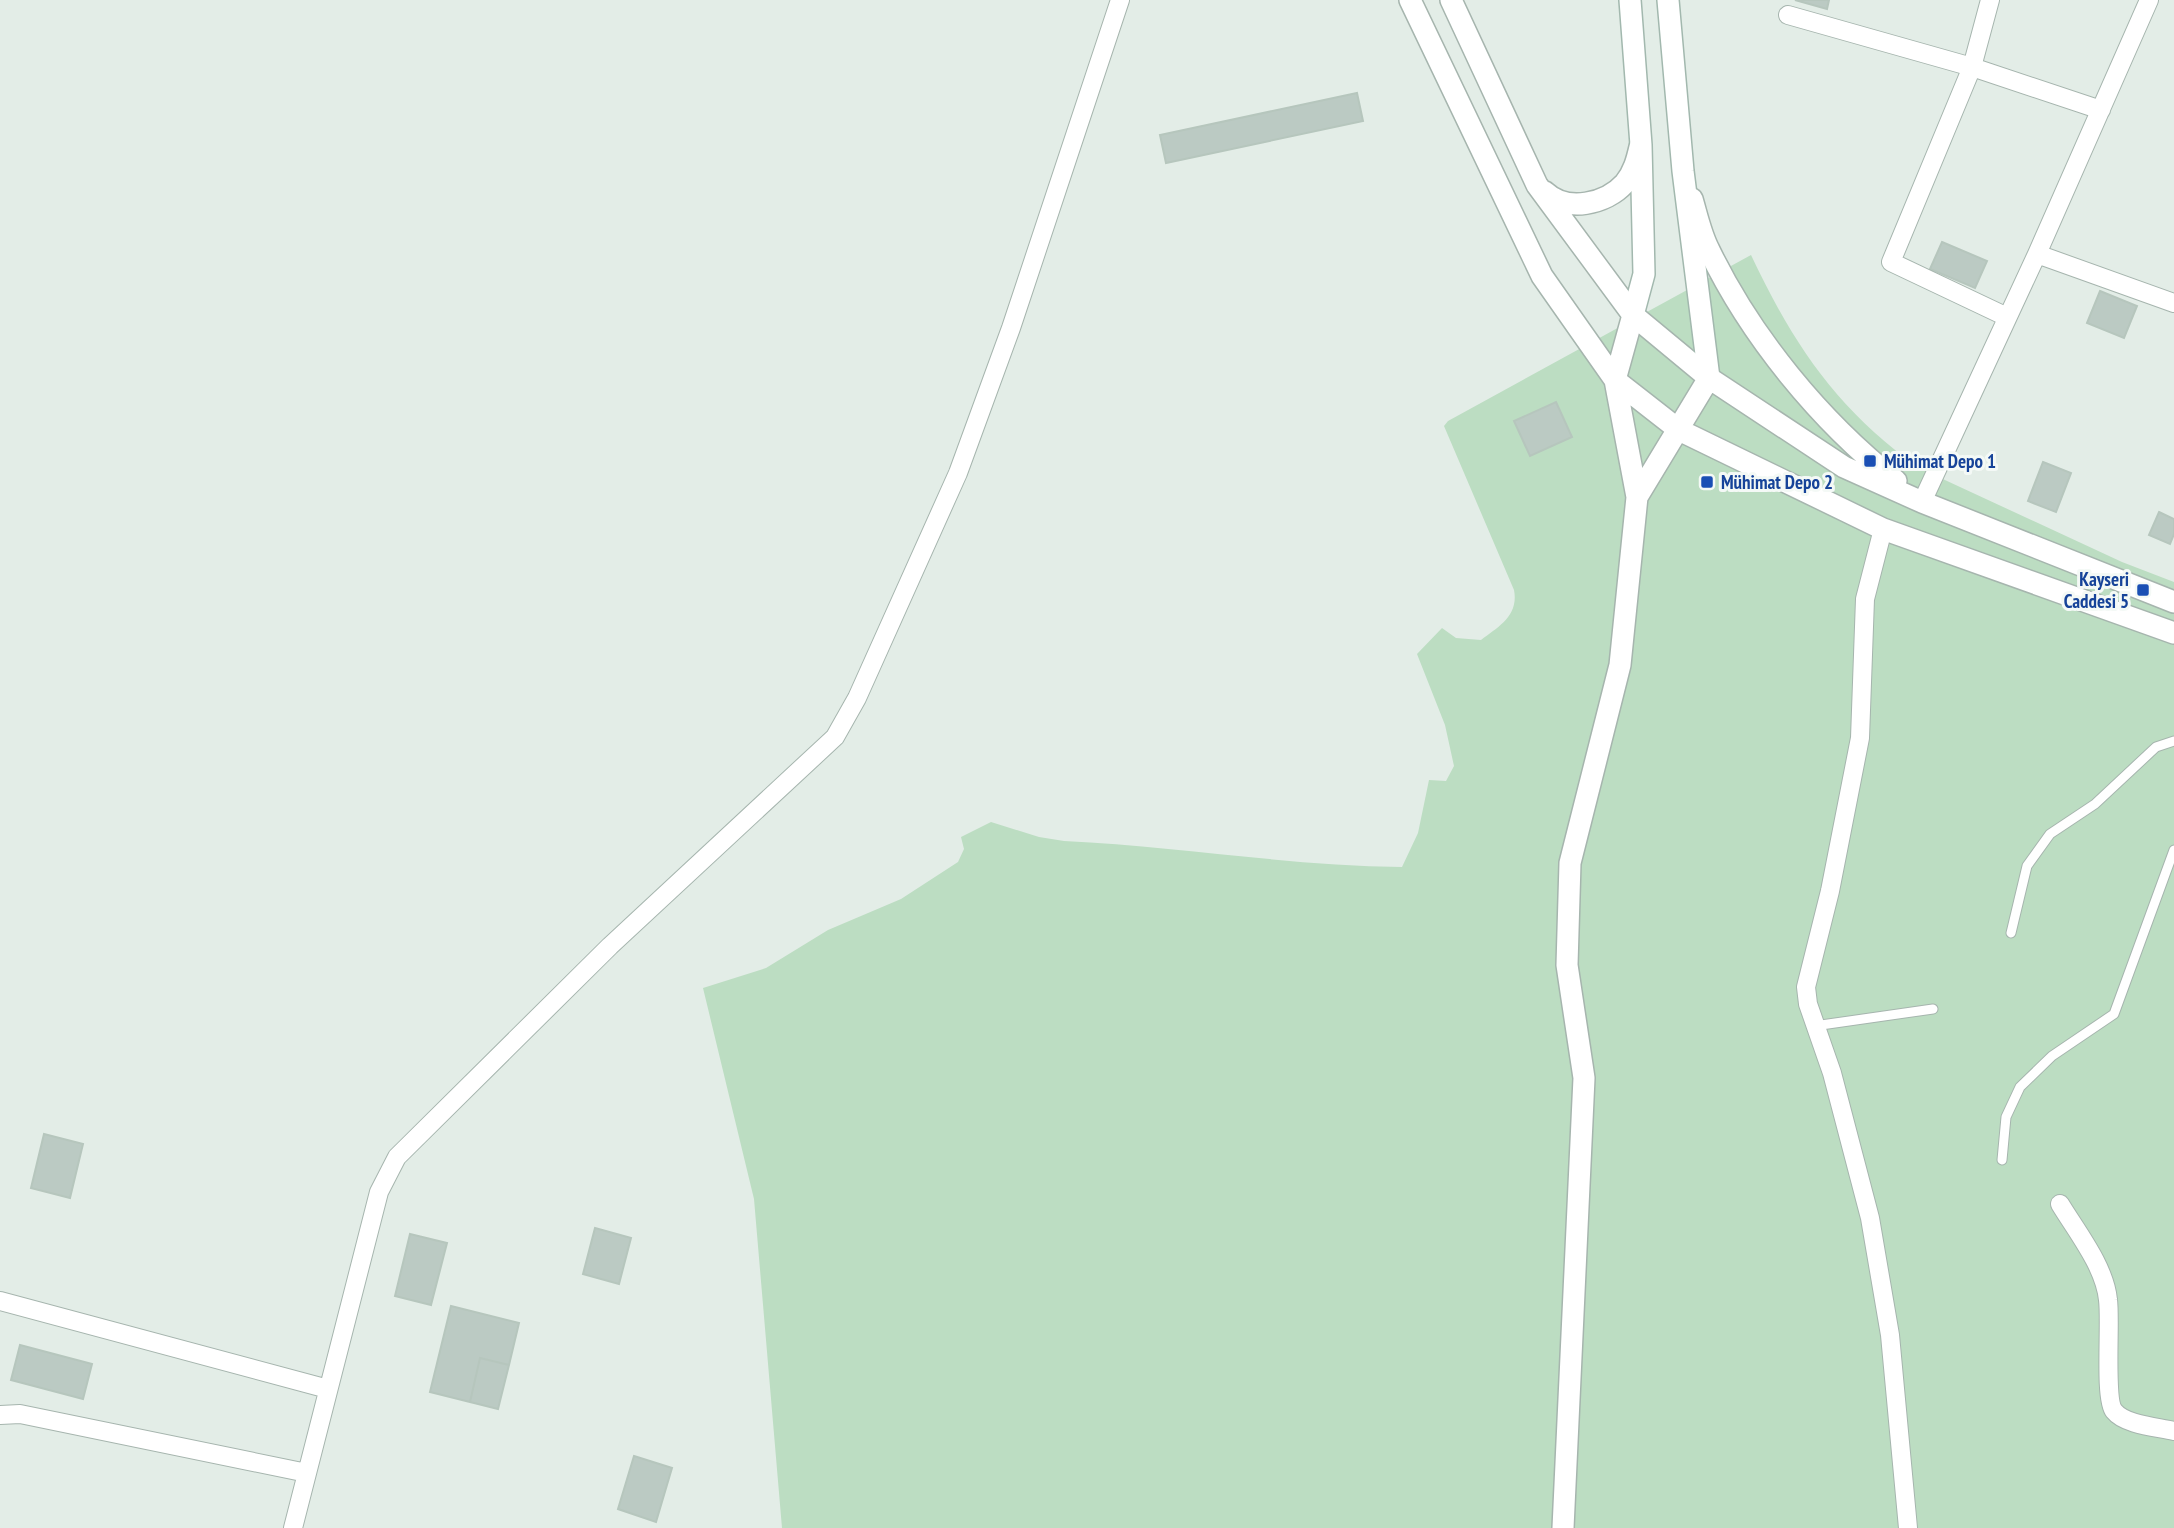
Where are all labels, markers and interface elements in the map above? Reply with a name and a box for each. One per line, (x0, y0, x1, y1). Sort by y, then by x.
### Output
place label: Mühimat Depo 1 (1884, 449, 1996, 473)
marker: Mühimat Depo 1 (1862, 453, 1878, 469)
place label: Mühimat Depo 2 (1721, 470, 1833, 494)
marker: Mühimat Depo 2 (1699, 474, 1715, 490)
place label: Kayseri Caddesi 5 (2064, 567, 2129, 613)
marker: Kayseri Caddesi 5 (2135, 582, 2151, 598)

